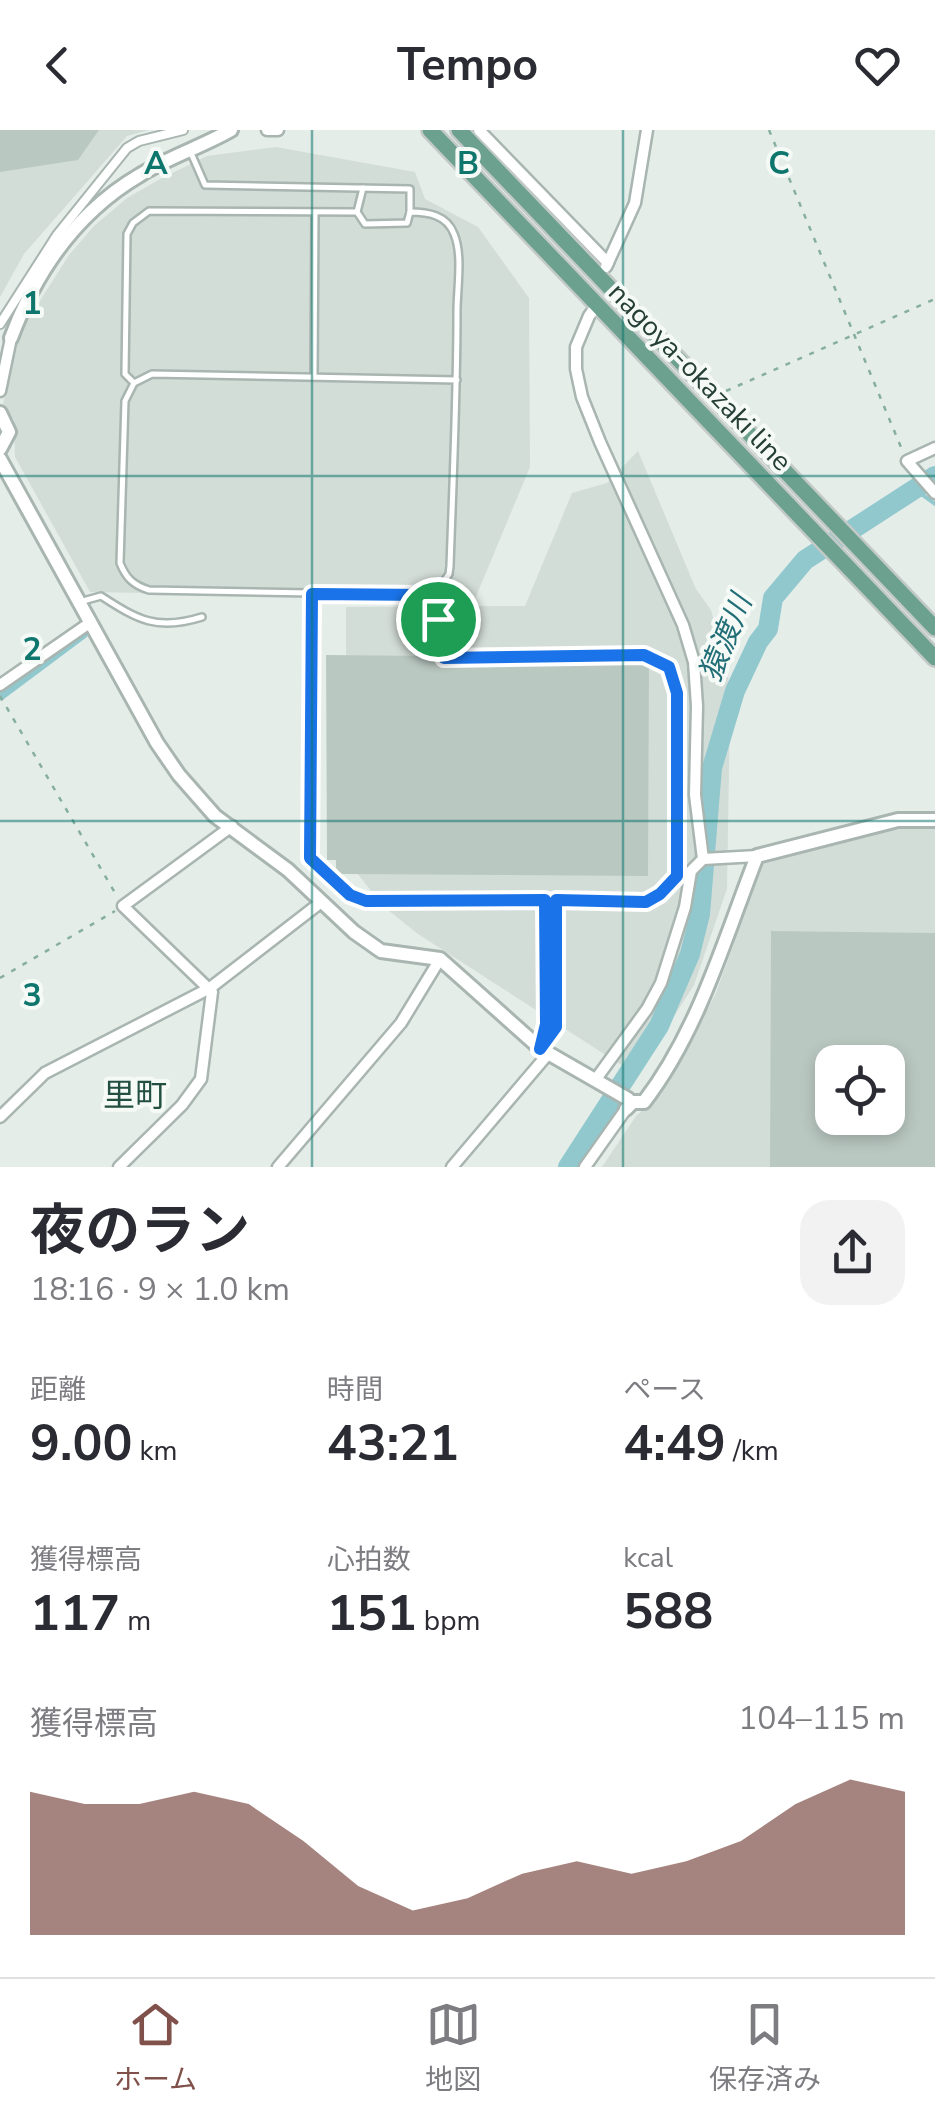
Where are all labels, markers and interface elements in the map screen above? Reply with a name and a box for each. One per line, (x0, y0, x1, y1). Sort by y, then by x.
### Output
text: Tempo (397, 35, 538, 96)
icon: back (30, 38, 85, 93)
icon: heart (850, 38, 905, 93)
text: A (144, 142, 168, 185)
text: B (457, 142, 479, 185)
text: C (768, 142, 790, 185)
street label: nagoya-okazaki line (600, 274, 800, 480)
text: 1 (22, 282, 42, 325)
pin (396, 577, 481, 662)
water label: 猿渡川 (690, 586, 763, 687)
icon: arrive (411, 592, 466, 647)
text: 2 (22, 628, 42, 671)
text: 3 (22, 974, 42, 1017)
map controls (815, 1045, 905, 1135)
button: locate (815, 1045, 905, 1135)
district label: 里町 (103, 1074, 167, 1117)
text: 夜のラン (30, 1193, 250, 1268)
button: share (800, 1200, 905, 1305)
text: 18:16 · 9 × 1.0 km (30, 1268, 290, 1311)
text: 距離 (30, 1371, 86, 1409)
text: 時間 (327, 1371, 383, 1409)
text: ペース (623, 1371, 706, 1409)
text: 9.00 (30, 1409, 132, 1478)
text: 43:21 (327, 1409, 459, 1478)
text: 4:49 (623, 1409, 726, 1478)
text: km (132, 1432, 178, 1470)
text: /km (726, 1432, 779, 1470)
text: kcal (623, 1539, 673, 1577)
text: 獲得標高 (30, 1541, 142, 1579)
text: 心拍数 (327, 1541, 411, 1579)
text: 588 (623, 1577, 713, 1646)
text: 117 (30, 1579, 120, 1648)
text: 151 (327, 1579, 417, 1648)
text: m (120, 1602, 151, 1640)
text: bpm (417, 1602, 480, 1640)
text: 104–115 m (738, 1697, 905, 1740)
text: 獲得標高 (30, 1702, 158, 1745)
tab: ホーム (114, 1997, 197, 2099)
tab: 地図 (425, 1997, 481, 2099)
tab: 保存済み (709, 1997, 821, 2099)

